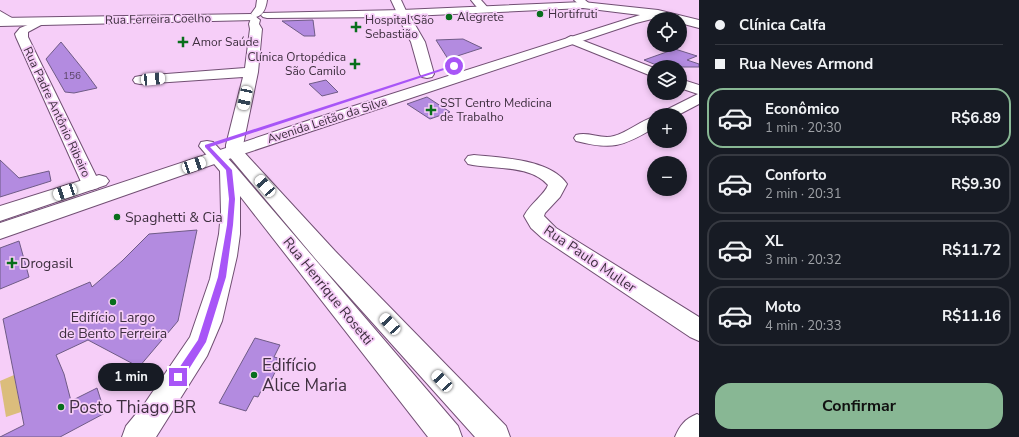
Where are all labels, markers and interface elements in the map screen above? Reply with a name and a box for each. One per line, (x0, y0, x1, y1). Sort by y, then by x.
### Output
place label: Hortifruti (548, 6, 597, 22)
place label: Alegrete (457, 9, 504, 25)
marker: Hortifruti (535, 9, 545, 19)
street label: Rua Ferreira Coelho (105, 10, 211, 28)
place label: Hospital São Sebastião (365, 12, 434, 42)
marker: Alegrete (444, 12, 454, 22)
map controls (647, 12, 687, 196)
button: locate (647, 12, 687, 52)
text: Clínica Calfa (739, 15, 826, 35)
marker: Hospital São Sebastião (350, 21, 362, 33)
place label: Amor Saúde (192, 34, 259, 50)
marker: Amor Saúde (177, 36, 189, 48)
street label: Rua Padre Antônio Ribeiro (20, 44, 94, 180)
place label: Clínica Ortopédica São Camilo (247, 49, 346, 79)
text: Rua Neves Armond (739, 54, 873, 74)
route start (445, 57, 463, 75)
marker: Clínica Ortopédica São Camilo (349, 58, 361, 70)
button: layers (647, 60, 687, 100)
house number: 156 (63, 69, 81, 83)
car (141, 72, 165, 86)
car (237, 85, 253, 111)
street label: Avenida Leitão da Silva (265, 93, 389, 147)
place label: SST Centro Medicina de Trabalho (440, 95, 552, 125)
text: Econômico (765, 99, 839, 119)
icon: car (717, 100, 753, 136)
marker: SST Centro Medicina de Trabalho (425, 104, 437, 116)
button: + (647, 108, 687, 148)
text: R$6.89 (951, 108, 1001, 128)
text: 1 min · 20:30 (765, 119, 841, 137)
car (181, 155, 207, 175)
button: − (647, 156, 687, 196)
text: Conforto (765, 165, 827, 185)
icon: car (717, 166, 753, 202)
car (253, 173, 277, 199)
text: R$9.30 (951, 174, 1001, 194)
car (52, 182, 78, 202)
text: 2 min · 20:31 (765, 185, 841, 203)
place label: Spaghetti & Cia (125, 208, 223, 227)
marker: Spaghetti & Cia (112, 212, 122, 222)
street label: Rua Paulo Muller (540, 221, 640, 297)
text: XL (765, 231, 784, 251)
icon: car (717, 232, 753, 268)
street label: Rua Henrique Rosetti (279, 233, 377, 349)
text: R$11.72 (942, 240, 1001, 260)
text: 3 min · 20:32 (765, 251, 841, 269)
place label: Drogasil (20, 254, 74, 273)
marker: Drogasil (7, 258, 17, 268)
marker: Edifício Largo de Bento Ferreira (108, 297, 118, 307)
text: Moto (765, 297, 801, 317)
icon: car (717, 298, 753, 334)
text: R$11.16 (942, 306, 1001, 326)
place label: Edifício Largo de Bento Ferreira (59, 308, 167, 343)
car (377, 311, 403, 337)
text: 4 min · 20:33 (765, 317, 841, 335)
place label: Edifício Alice Maria (262, 354, 347, 397)
callout: 1 min (98, 363, 164, 391)
text: 1 min (114, 368, 148, 386)
route end (169, 368, 187, 386)
car (429, 368, 455, 394)
marker: Edifício Alice Maria (249, 370, 259, 380)
button: Confirmar (715, 383, 1003, 429)
place label: Posto Thiago BR (69, 396, 196, 419)
marker: Posto Thiago BR (56, 402, 66, 412)

